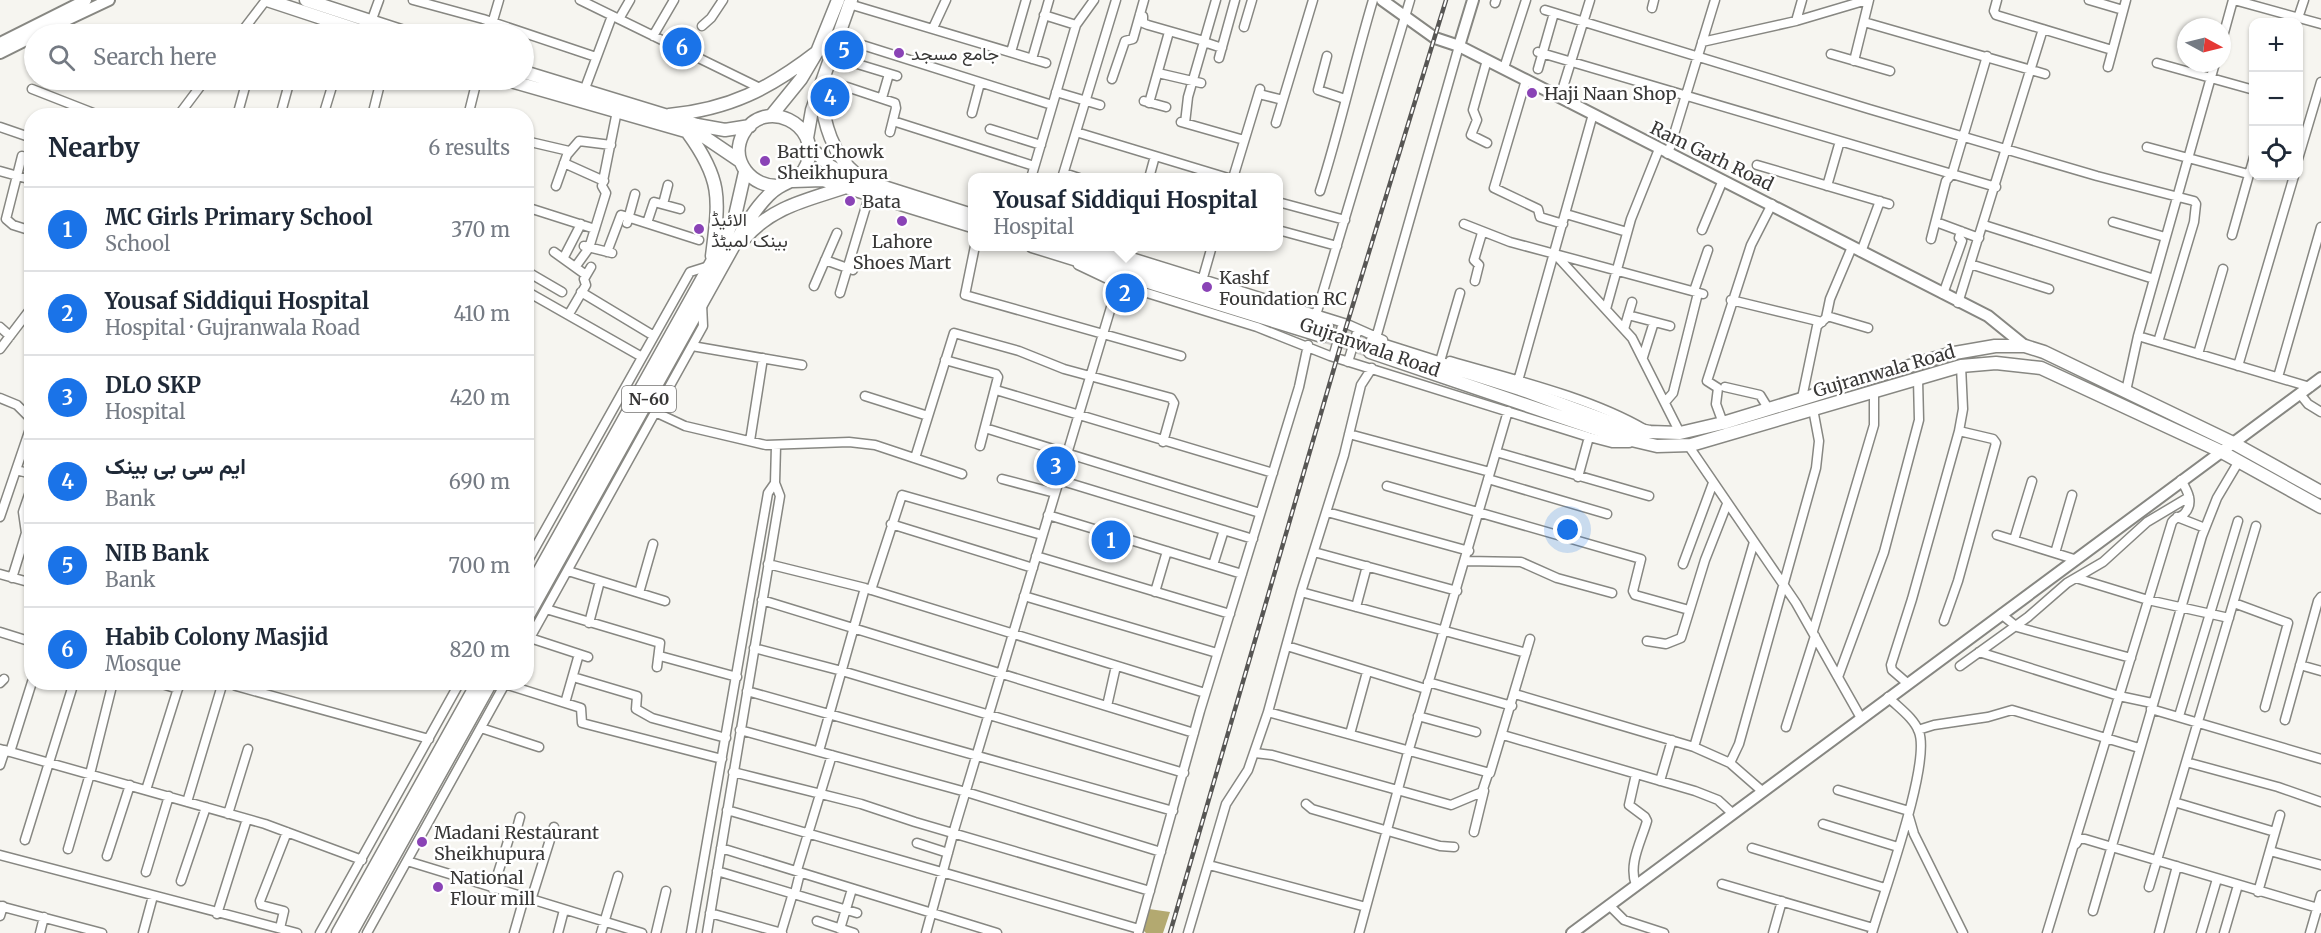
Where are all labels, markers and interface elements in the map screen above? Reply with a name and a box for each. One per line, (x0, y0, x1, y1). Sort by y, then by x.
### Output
north arrow (2177, 18, 2231, 72)
map controls (2249, 18, 2303, 180)
button: + (2249, 18, 2303, 72)
search box (24, 24, 534, 90)
pin: 6 (662, 24, 702, 70)
pin: 5 (824, 28, 864, 72)
icon: search (45, 41, 78, 74)
place label: جامع مسجد (911, 42, 999, 66)
text: Search here (93, 43, 216, 71)
marker: جامع مسجد (892, 46, 906, 60)
button: − (2249, 72, 2303, 126)
pin: 4 (810, 74, 850, 120)
place label: Haji Naan Shop (1544, 82, 1676, 105)
marker: Haji Naan Shop (1525, 86, 1539, 100)
street label: Ram Garh Road (1647, 116, 1778, 196)
button: locate (2249, 126, 2303, 180)
text: Nearby (48, 131, 140, 164)
text: 6 results (428, 135, 510, 160)
place label: Batti Chowk Sheikhupura (777, 140, 889, 184)
marker: Batti Chowk Sheikhupura (758, 154, 772, 168)
popup (968, 173, 1283, 251)
text: Yousaf Siddiqui Hospital (993, 186, 1258, 214)
place label: Bata (862, 190, 901, 213)
marker: Bata (843, 194, 857, 208)
text: MC Girls Primary School (105, 203, 373, 231)
place label: الائیڈ بینک لمیٹڈ (711, 208, 788, 252)
marker: Lahore Shoes Mart (895, 214, 909, 228)
text: Hospital (993, 214, 1074, 239)
text: 1 (63, 217, 72, 242)
text: 370 m (451, 217, 510, 242)
marker: الائیڈ بینک لمیٹڈ (692, 222, 706, 236)
place label: Lahore Shoes Mart (853, 230, 951, 274)
text: School (105, 231, 170, 256)
place label: Kashf Foundation RC (1219, 266, 1347, 310)
pin: 2 (1106, 270, 1144, 316)
marker: Kashf Foundation RC (1200, 280, 1214, 294)
text: Yousaf Siddiqui Hospital (105, 287, 369, 315)
text: 2 (62, 301, 73, 326)
text: 410 m (453, 301, 510, 326)
street label: Gujranwala Road (1297, 312, 1443, 382)
text: Hospital · Gujranwala Road (105, 315, 360, 340)
street label: Gujranwala Road (1810, 340, 1958, 402)
text: DLO SKP (105, 371, 201, 399)
text: 3 (62, 385, 73, 410)
text: 420 m (450, 385, 510, 410)
road number: N-60 (622, 386, 676, 412)
text: Hospital (105, 399, 185, 424)
pin: 3 (1036, 444, 1076, 488)
text: ایم سی بی بینک (105, 452, 246, 480)
text: 4 (61, 469, 74, 494)
text: 690 m (449, 469, 510, 494)
text: Bank (105, 486, 156, 511)
your location (1553, 515, 1582, 544)
pin: 1 (1092, 518, 1130, 562)
text: NIB Bank (105, 539, 209, 567)
text: 5 (62, 553, 73, 578)
text: 700 m (449, 553, 510, 578)
text: Bank (105, 567, 156, 592)
text: Habib Colony Masjid (105, 623, 328, 651)
text: 6 (61, 637, 74, 662)
text: 820 m (450, 637, 510, 662)
text: Mosque (105, 651, 181, 676)
place label: Madani Restaurant Sheikhupura (434, 821, 599, 865)
marker: Madani Restaurant Sheikhupura (415, 835, 429, 849)
place label: National Flour mill (450, 866, 536, 910)
marker: National Flour mill (431, 880, 445, 894)

